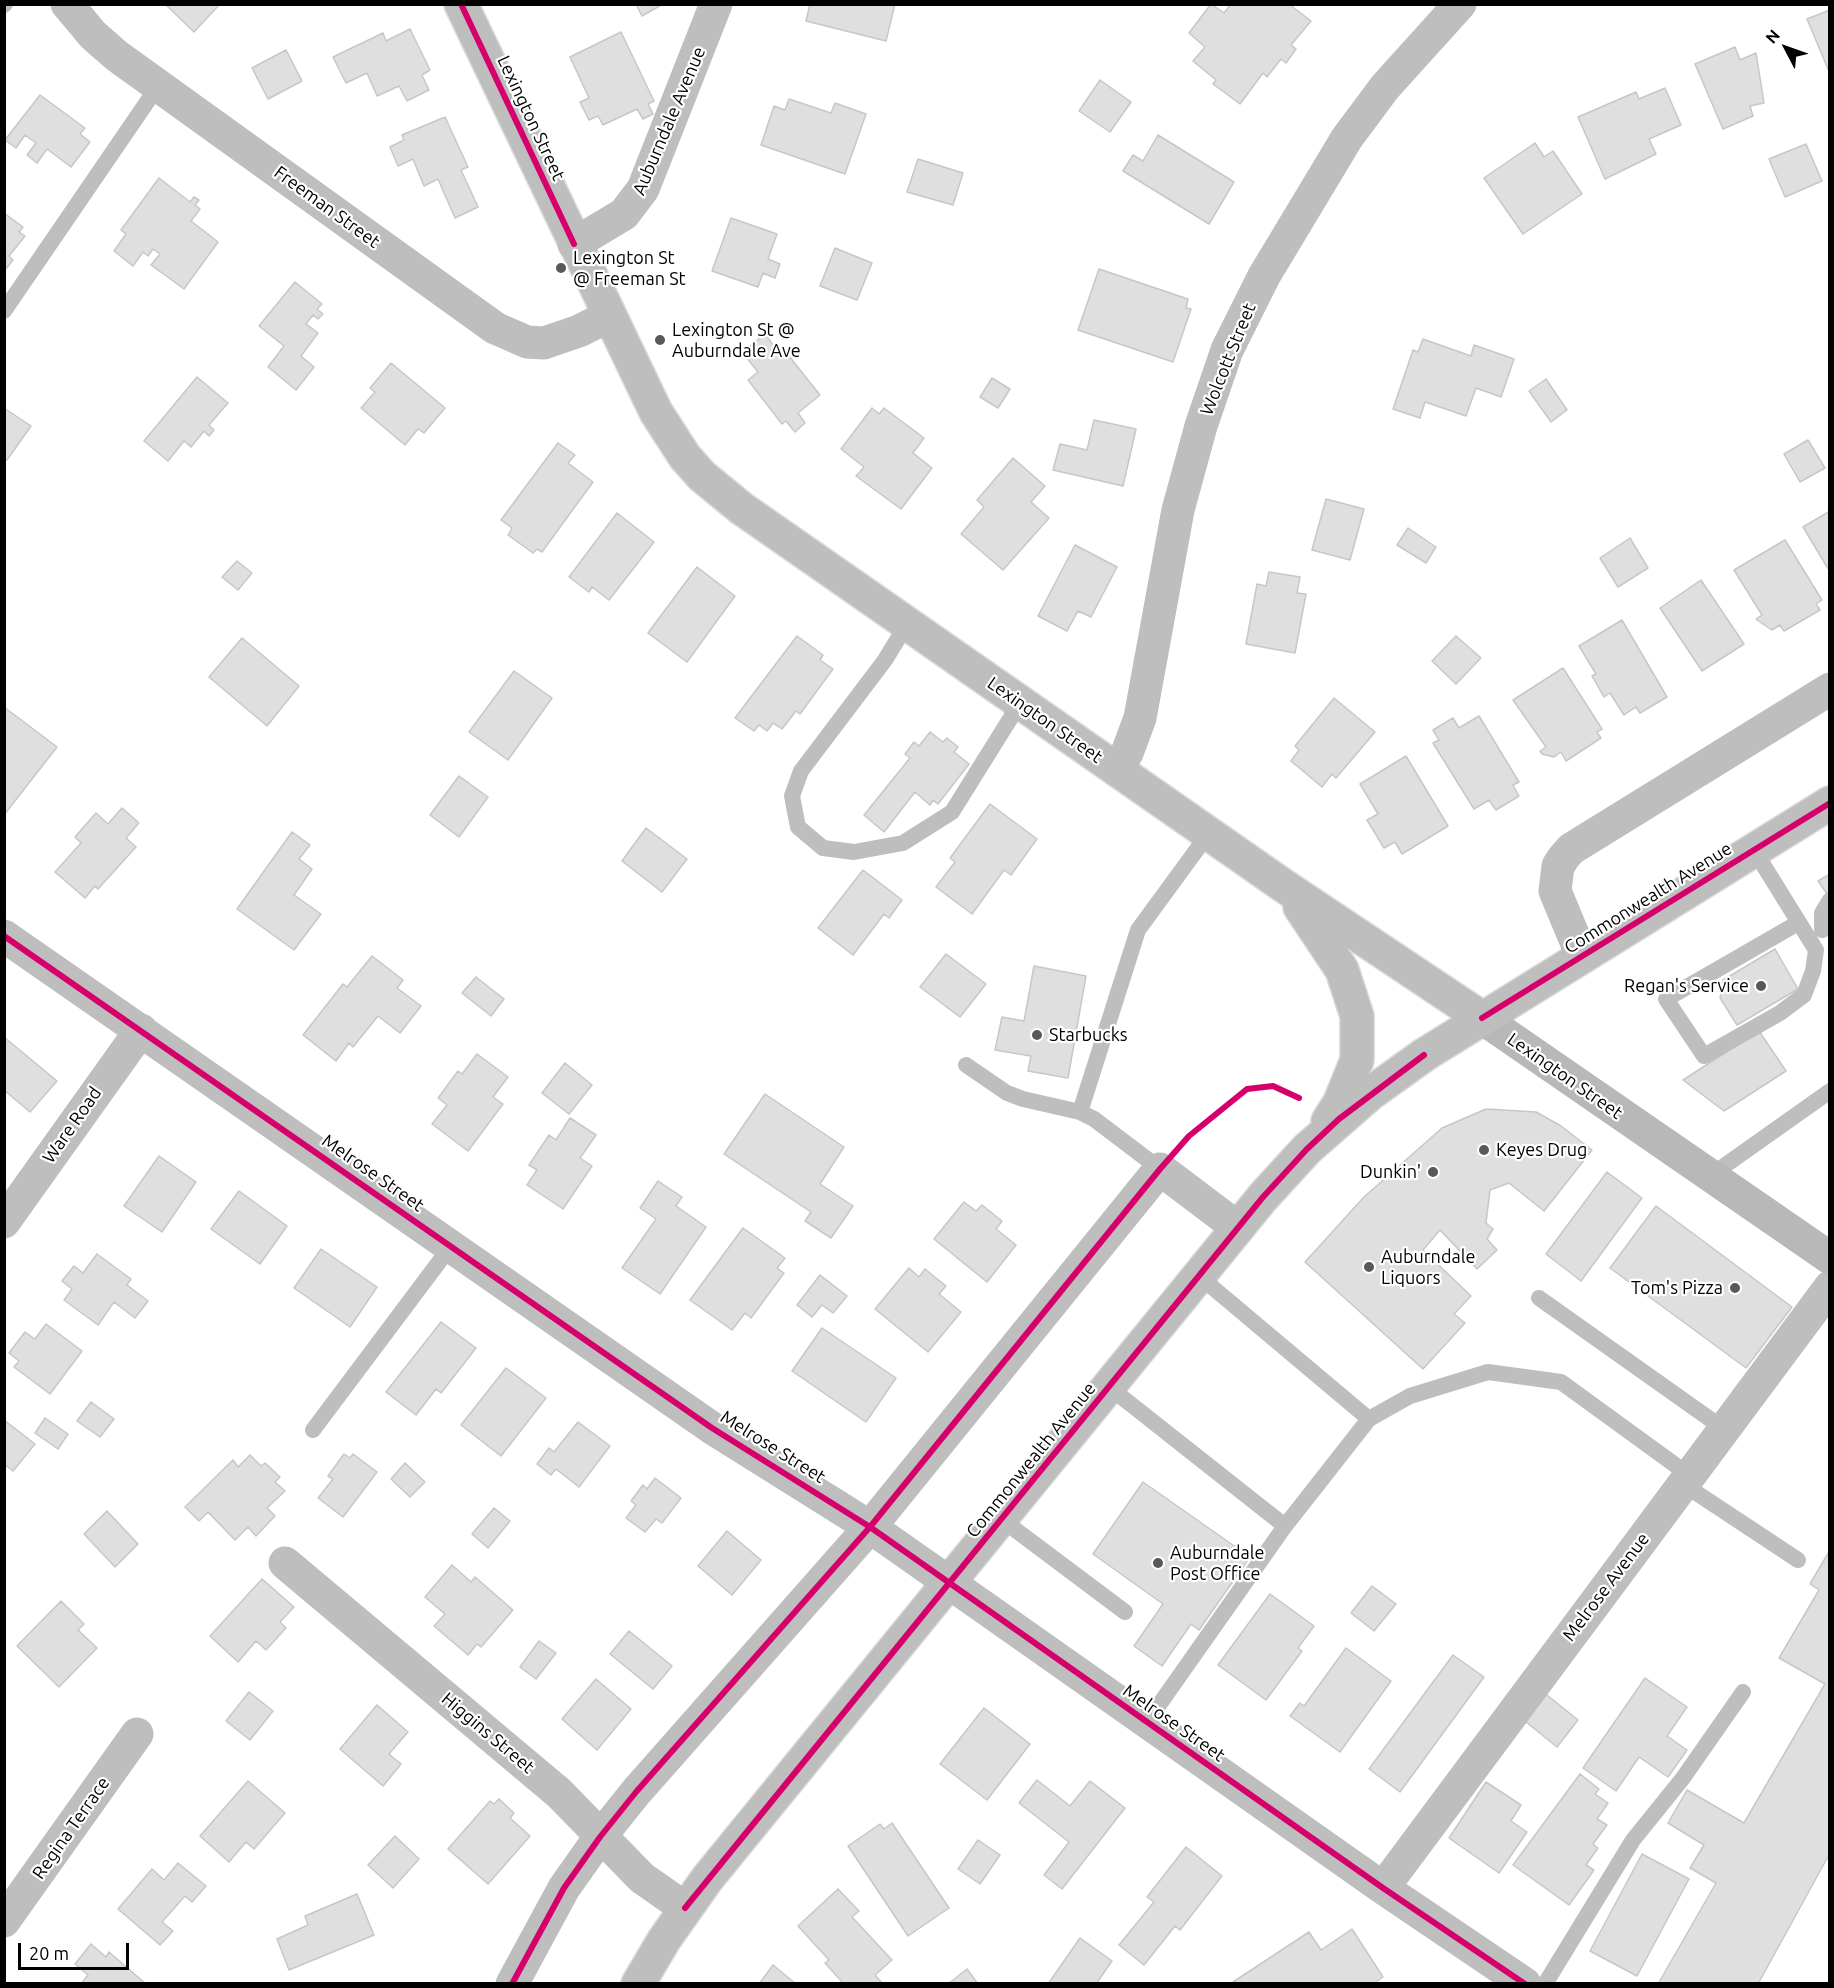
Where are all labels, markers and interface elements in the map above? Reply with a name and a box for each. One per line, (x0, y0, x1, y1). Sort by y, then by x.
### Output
north arrow (1756, 18, 1816, 78)
text: N (1762, 26, 1783, 47)
street label: Auburndale Avenue (628, 44, 710, 198)
street label: Lexington Street (493, 52, 569, 184)
street label: Freeman Street (270, 161, 384, 253)
place label: Lexington St @ Freeman St (573, 247, 686, 290)
marker: Lexington St @ Freeman St (554, 261, 568, 275)
street label: Wolcott Street (1196, 300, 1260, 418)
place label: Lexington St @ Auburndale Ave (672, 319, 801, 362)
marker: Lexington St @ Auburndale Ave (653, 333, 667, 347)
street label: Lexington Street (983, 672, 1107, 768)
street label: Commonwealth Avenue (1560, 838, 1736, 958)
place label: Regan's Service (1624, 975, 1749, 997)
marker: Regan's Service (1754, 979, 1768, 993)
place label: Starbucks (1049, 1024, 1128, 1046)
marker: Starbucks (1030, 1028, 1044, 1042)
street label: Lexington Street (1503, 1028, 1627, 1124)
street label: Ware Road (38, 1083, 106, 1167)
street label: Melrose Street (318, 1130, 428, 1216)
place label: Keyes Drug (1496, 1139, 1587, 1161)
marker: Keyes Drug (1477, 1143, 1491, 1157)
place label: Dunkin' (1360, 1161, 1421, 1183)
marker: Dunkin' (1426, 1165, 1440, 1179)
place label: Auburndale Liquors (1381, 1246, 1475, 1288)
marker: Auburndale Liquors (1362, 1260, 1376, 1274)
place label: Tom's Pizza (1631, 1277, 1723, 1299)
marker: Tom's Pizza (1728, 1281, 1742, 1295)
street label: Commonwealth Avenue (962, 1378, 1100, 1542)
street label: Melrose Street (716, 1406, 830, 1488)
street label: Melrose Avenue (1558, 1529, 1654, 1645)
place label: Auburndale Post Office (1170, 1542, 1264, 1584)
marker: Auburndale Post Office (1151, 1556, 1165, 1570)
street label: Melrose Street (1119, 1680, 1229, 1766)
street label: Higgins Street (437, 1688, 539, 1778)
street label: Regina Terrace (28, 1773, 114, 1883)
scale bar (21, 1931, 132, 1969)
text: 20 m (29, 1943, 69, 1963)

